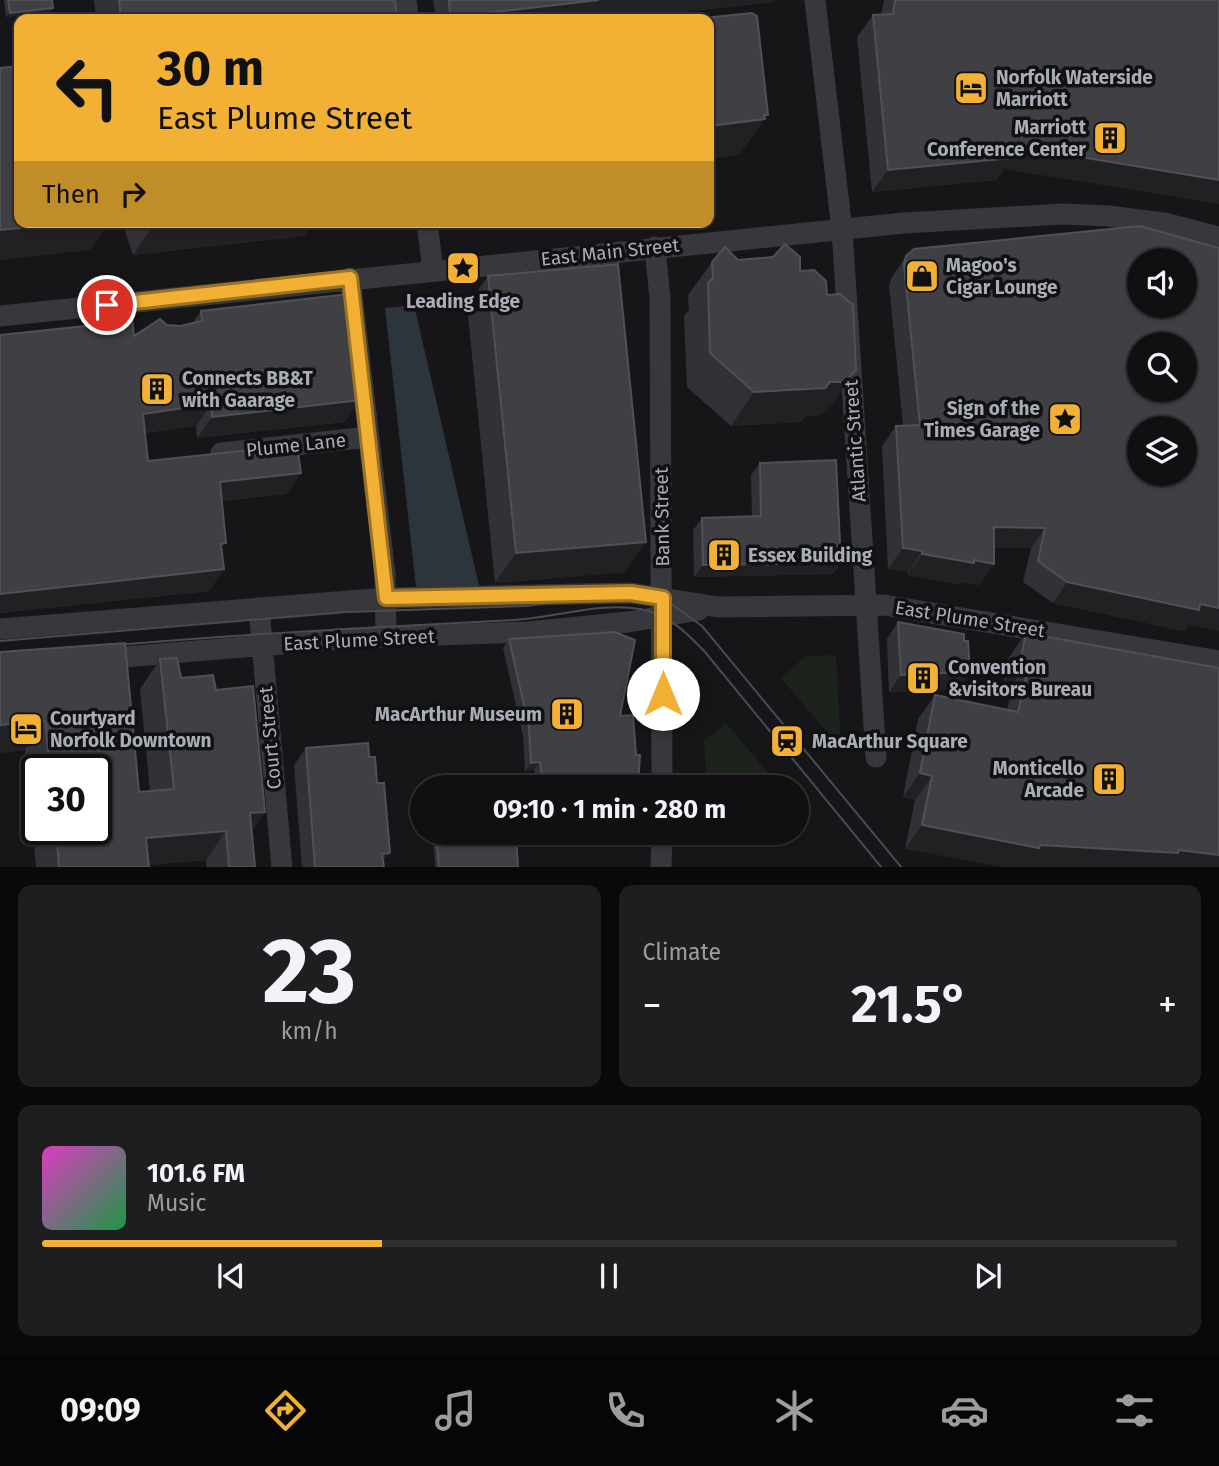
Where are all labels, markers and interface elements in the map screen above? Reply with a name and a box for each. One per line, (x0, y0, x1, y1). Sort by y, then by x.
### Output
text: 30 m (157, 39, 264, 98)
icon: left (42, 42, 133, 133)
place label: Norfolk Waterside Marriott (996, 66, 1153, 111)
hotel icon: Norfolk Waterside Marriott (952, 69, 990, 107)
text: East Plume Street (157, 99, 412, 137)
place label: Marriott Conference Center (927, 116, 1087, 161)
building icon: Marriott Conference Center (1091, 119, 1129, 157)
icon: right (114, 175, 152, 213)
text: Then (42, 179, 100, 210)
street label: East Main Street (540, 233, 680, 271)
map controls (1127, 248, 1197, 486)
button: sound (1127, 248, 1197, 318)
place icon: Leading Edge (444, 249, 482, 287)
place label: Magoo's Cigar Lounge (946, 254, 1058, 299)
shop icon: Magoo's Cigar Lounge (903, 257, 941, 295)
pin (77, 275, 137, 335)
icon: arrive (88, 286, 126, 324)
place label: Leading Edge (406, 290, 520, 313)
button: search (1127, 332, 1197, 402)
place label: Connects BB&T with Gaarage (182, 367, 314, 412)
building icon: Connects BB&T with Gaarage (138, 370, 176, 408)
street label: Atlantic Street (839, 379, 871, 503)
place label: Sign of the Times Garage (924, 397, 1040, 442)
place icon: Sign of the Times Garage (1046, 400, 1084, 438)
button: layers (1127, 416, 1197, 486)
street label: Plume Lane (245, 428, 347, 462)
street label: Bank Street (650, 467, 674, 567)
building icon: Essex Building (705, 536, 743, 574)
place label: Essex Building (748, 544, 873, 567)
street label: East Plume Street (893, 596, 1047, 642)
street label: East Plume Street (283, 625, 435, 655)
place label: Convention &visitors Bureau (948, 656, 1092, 701)
position arrow (626, 657, 700, 731)
building icon: Convention &visitors Bureau (904, 659, 942, 697)
street label: Court Street (254, 685, 286, 790)
building icon: MacArthur Museum (548, 695, 586, 733)
place label: MacArthur Museum (375, 703, 542, 726)
place label: Courtyard Norfolk Downtown (50, 707, 212, 752)
hotel icon: Courtyard Norfolk Downtown (7, 710, 45, 748)
station icon: MacArthur Square (768, 722, 806, 760)
place label: MacArthur Square (812, 730, 968, 753)
speed limit sign: 30 (21, 754, 112, 845)
place label: Monticello Arcade (993, 757, 1084, 802)
building icon: Monticello Arcade (1090, 760, 1128, 798)
text: 09:10 · 1 min · 280 m (493, 794, 726, 825)
text: 23 (262, 917, 356, 1026)
text: Climate (643, 938, 721, 966)
text: 21.5° (851, 973, 968, 1036)
text: − (643, 982, 662, 1028)
text: + (1158, 982, 1177, 1028)
text: km/h (281, 1017, 338, 1045)
text: 101.6 FM (147, 1158, 245, 1189)
text: Music (147, 1189, 207, 1217)
icon: previous (212, 1257, 250, 1295)
icon: pause (590, 1257, 628, 1295)
icon: next (969, 1257, 1007, 1295)
icon: directions (261, 1386, 310, 1435)
icon: music (431, 1386, 480, 1435)
icon: phone (601, 1386, 650, 1435)
icon: climate (770, 1386, 819, 1435)
icon: car (940, 1386, 989, 1435)
icon: filters (1110, 1386, 1159, 1435)
text: 09:09 (60, 1391, 141, 1429)

